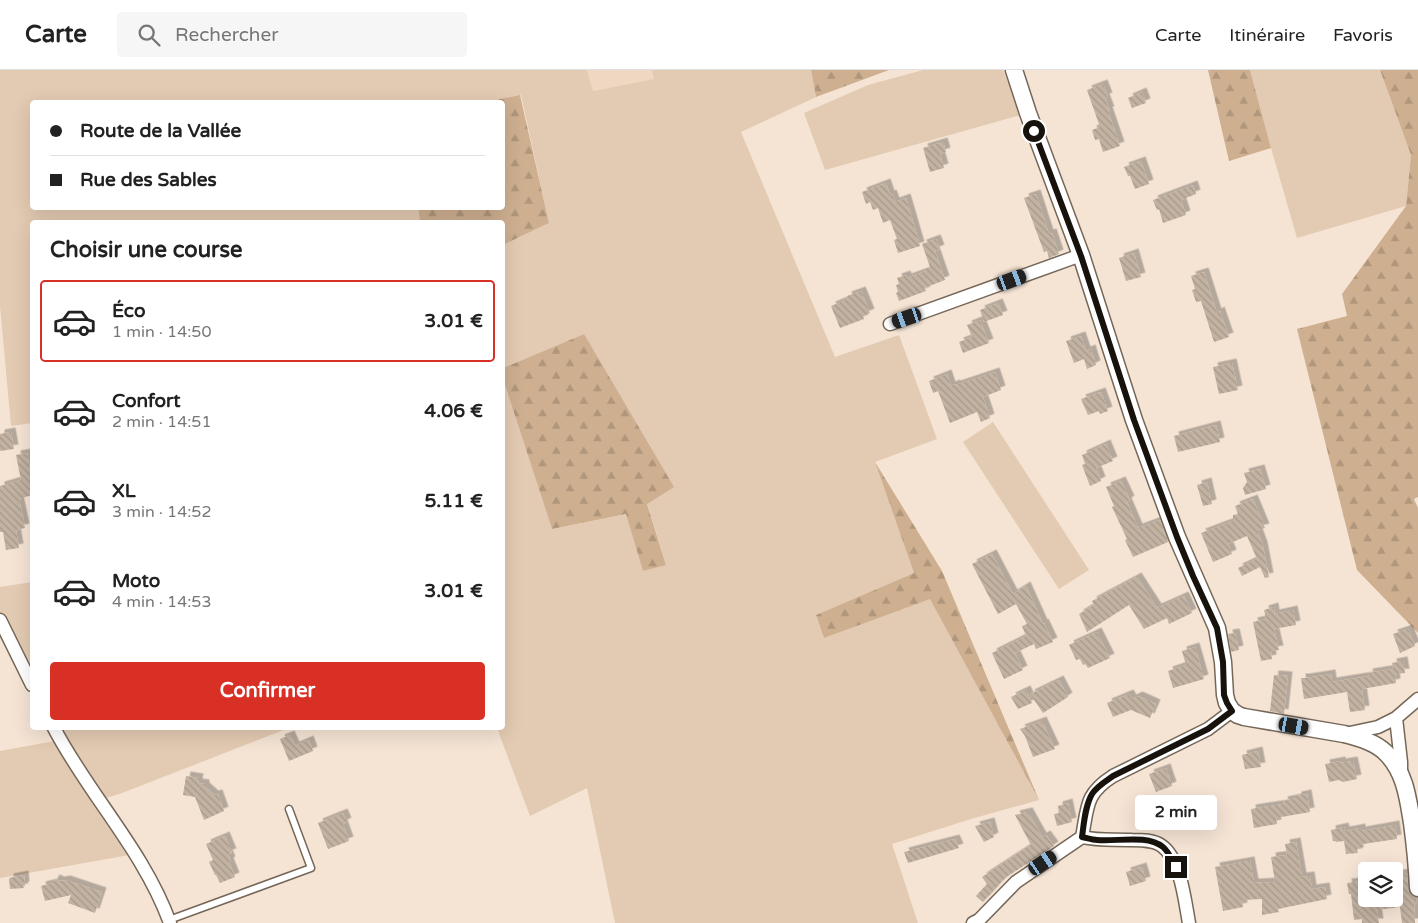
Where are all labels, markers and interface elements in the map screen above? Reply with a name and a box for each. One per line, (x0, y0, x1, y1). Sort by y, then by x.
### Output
search box (117, 12, 467, 57)
text: Carte (25, 20, 87, 49)
icon: search (135, 21, 163, 49)
text: Rechercher (175, 24, 278, 46)
text: Carte (1155, 24, 1201, 46)
text: Itinéraire (1229, 24, 1305, 46)
text: Favoris (1333, 24, 1393, 46)
text: Route de la Vallée (80, 120, 241, 142)
route start (1023, 120, 1045, 142)
text: Rue des Sables (80, 169, 217, 191)
text: Choisir une course (50, 237, 243, 263)
car (995, 268, 1028, 292)
icon: car (52, 299, 97, 344)
text: Éco (112, 300, 145, 322)
car (890, 306, 923, 330)
text: 3.01 € (424, 310, 483, 332)
text: 1 min · 14:50 (112, 322, 211, 342)
icon: car (52, 389, 97, 434)
text: Confort (112, 390, 181, 412)
text: 4.06 € (424, 400, 483, 422)
text: 2 min · 14:51 (112, 412, 211, 432)
icon: car (52, 479, 97, 524)
text: XL (112, 480, 136, 502)
text: 5.11 € (425, 490, 483, 512)
text: 3 min · 14:52 (112, 502, 211, 522)
icon: car (52, 569, 97, 614)
text: Moto (112, 570, 160, 592)
text: 3.01 € (424, 580, 483, 602)
text: 4 min · 14:53 (112, 592, 211, 612)
button: Confirmer (50, 662, 485, 720)
car (1277, 716, 1310, 736)
callout: 2 min (1135, 794, 1217, 830)
text: 2 min (1155, 802, 1197, 822)
car (1026, 848, 1059, 878)
route end (1165, 856, 1187, 878)
map controls (1358, 862, 1403, 907)
button: layers (1358, 862, 1403, 907)

